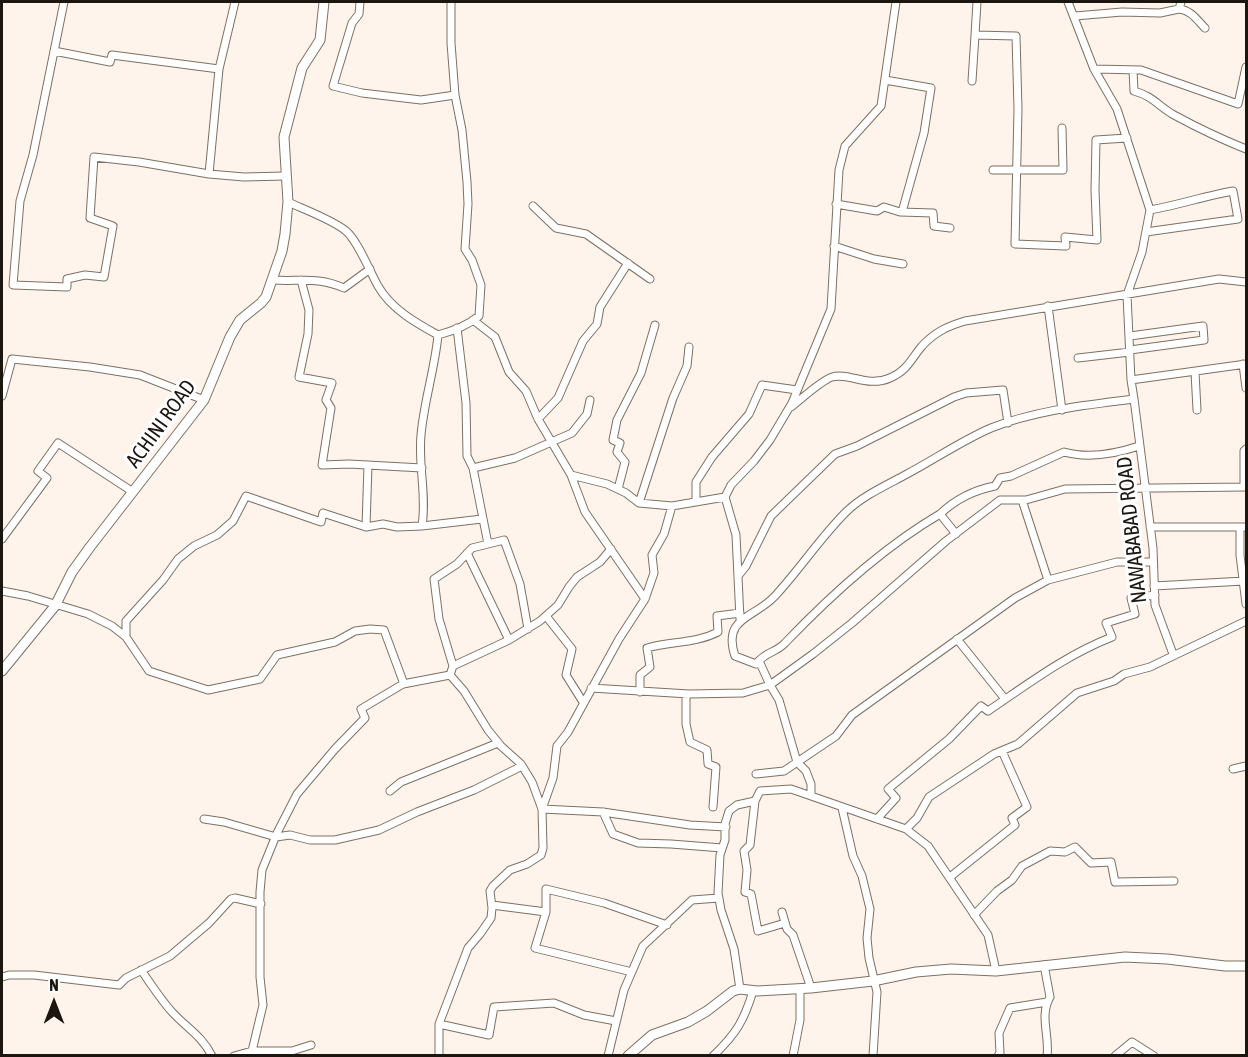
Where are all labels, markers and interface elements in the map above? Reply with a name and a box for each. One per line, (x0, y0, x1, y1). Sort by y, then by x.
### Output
street label: ACHINI ROAD (121, 375, 201, 473)
street label: NAWABABAD ROAD (1112, 456, 1152, 604)
north arrow (24, 973, 84, 1033)
text: N (49, 976, 59, 994)

